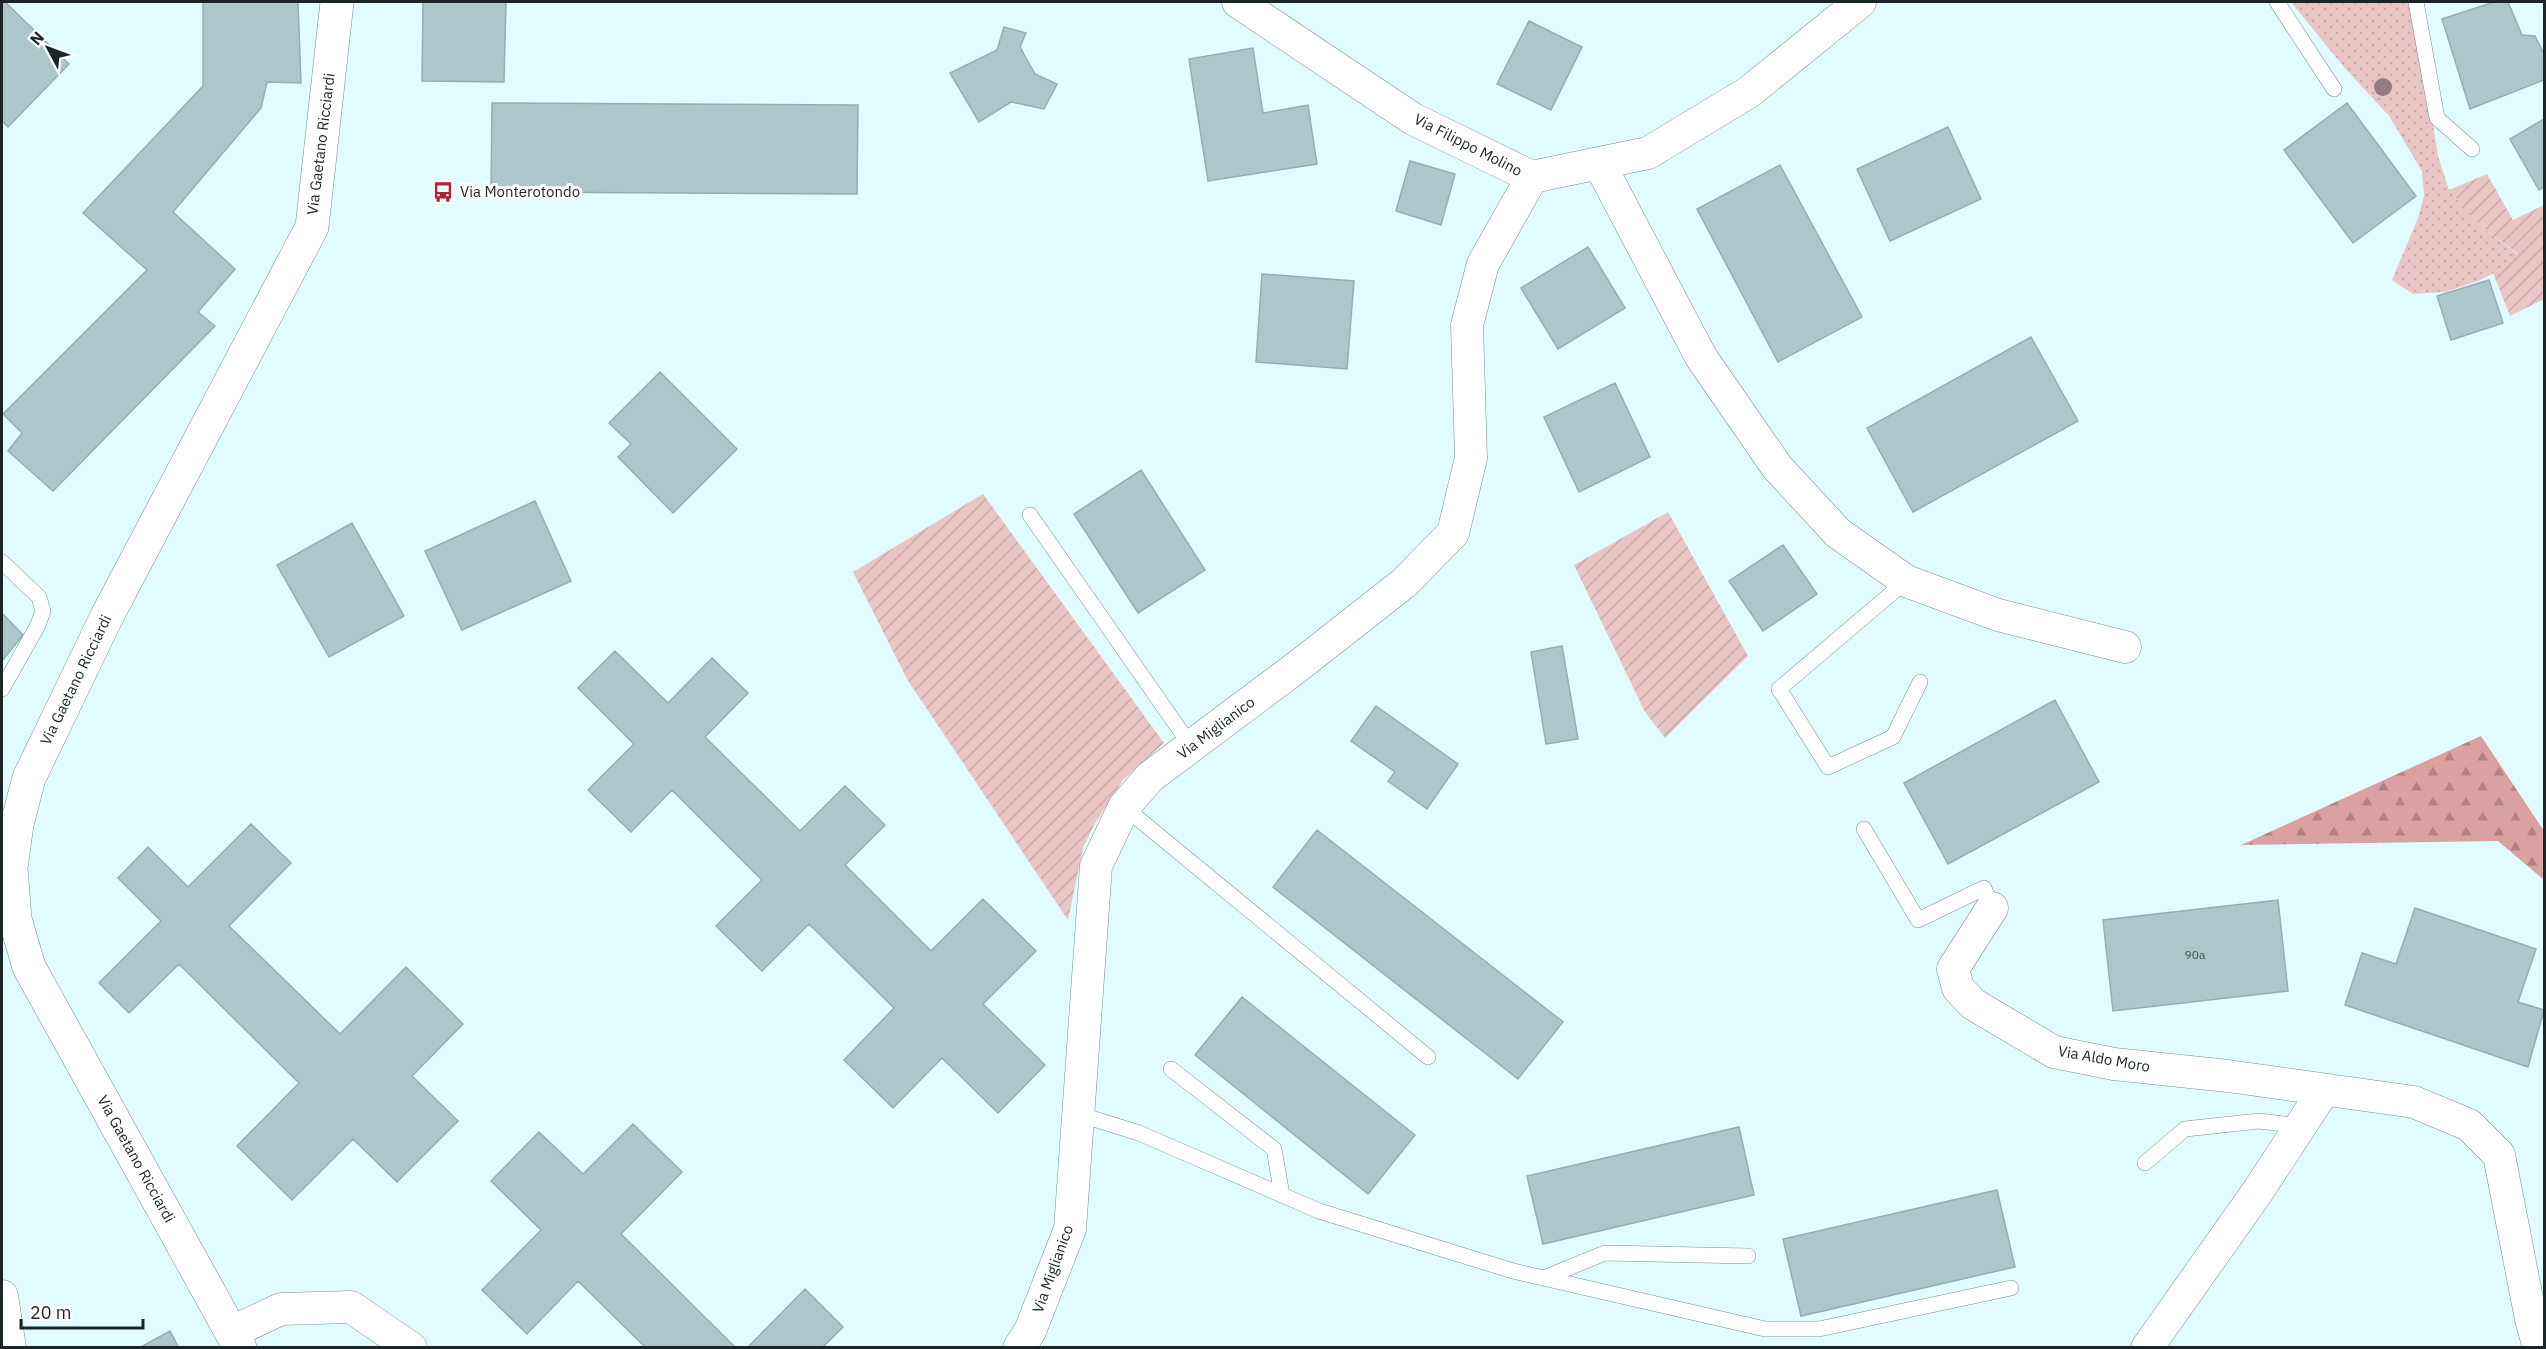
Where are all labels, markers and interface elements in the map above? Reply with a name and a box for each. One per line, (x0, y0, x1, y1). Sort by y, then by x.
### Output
north arrow (18, 18, 78, 78)
text: N (25, 27, 48, 49)
street label: Via Gaetano Ricciardi (302, 72, 339, 216)
street label: Via Filippo Molino (1411, 109, 1526, 180)
bus stop icon: Via Monterotondo (431, 180, 455, 204)
place label: Via Monterotondo (460, 182, 580, 201)
street label: Via Gaetano Ricciardi (36, 611, 115, 748)
street label: Via Miglianico (1173, 692, 1258, 763)
house number: 90a (2185, 947, 2206, 962)
street label: Via Aldo Moro (2057, 1041, 2152, 1076)
street label: Via Gaetano Ricciardi (94, 1092, 179, 1226)
street label: Via Miglianico (1028, 1222, 1077, 1315)
scale bar (21, 1292, 142, 1330)
text: 20 m (30, 1301, 72, 1324)

